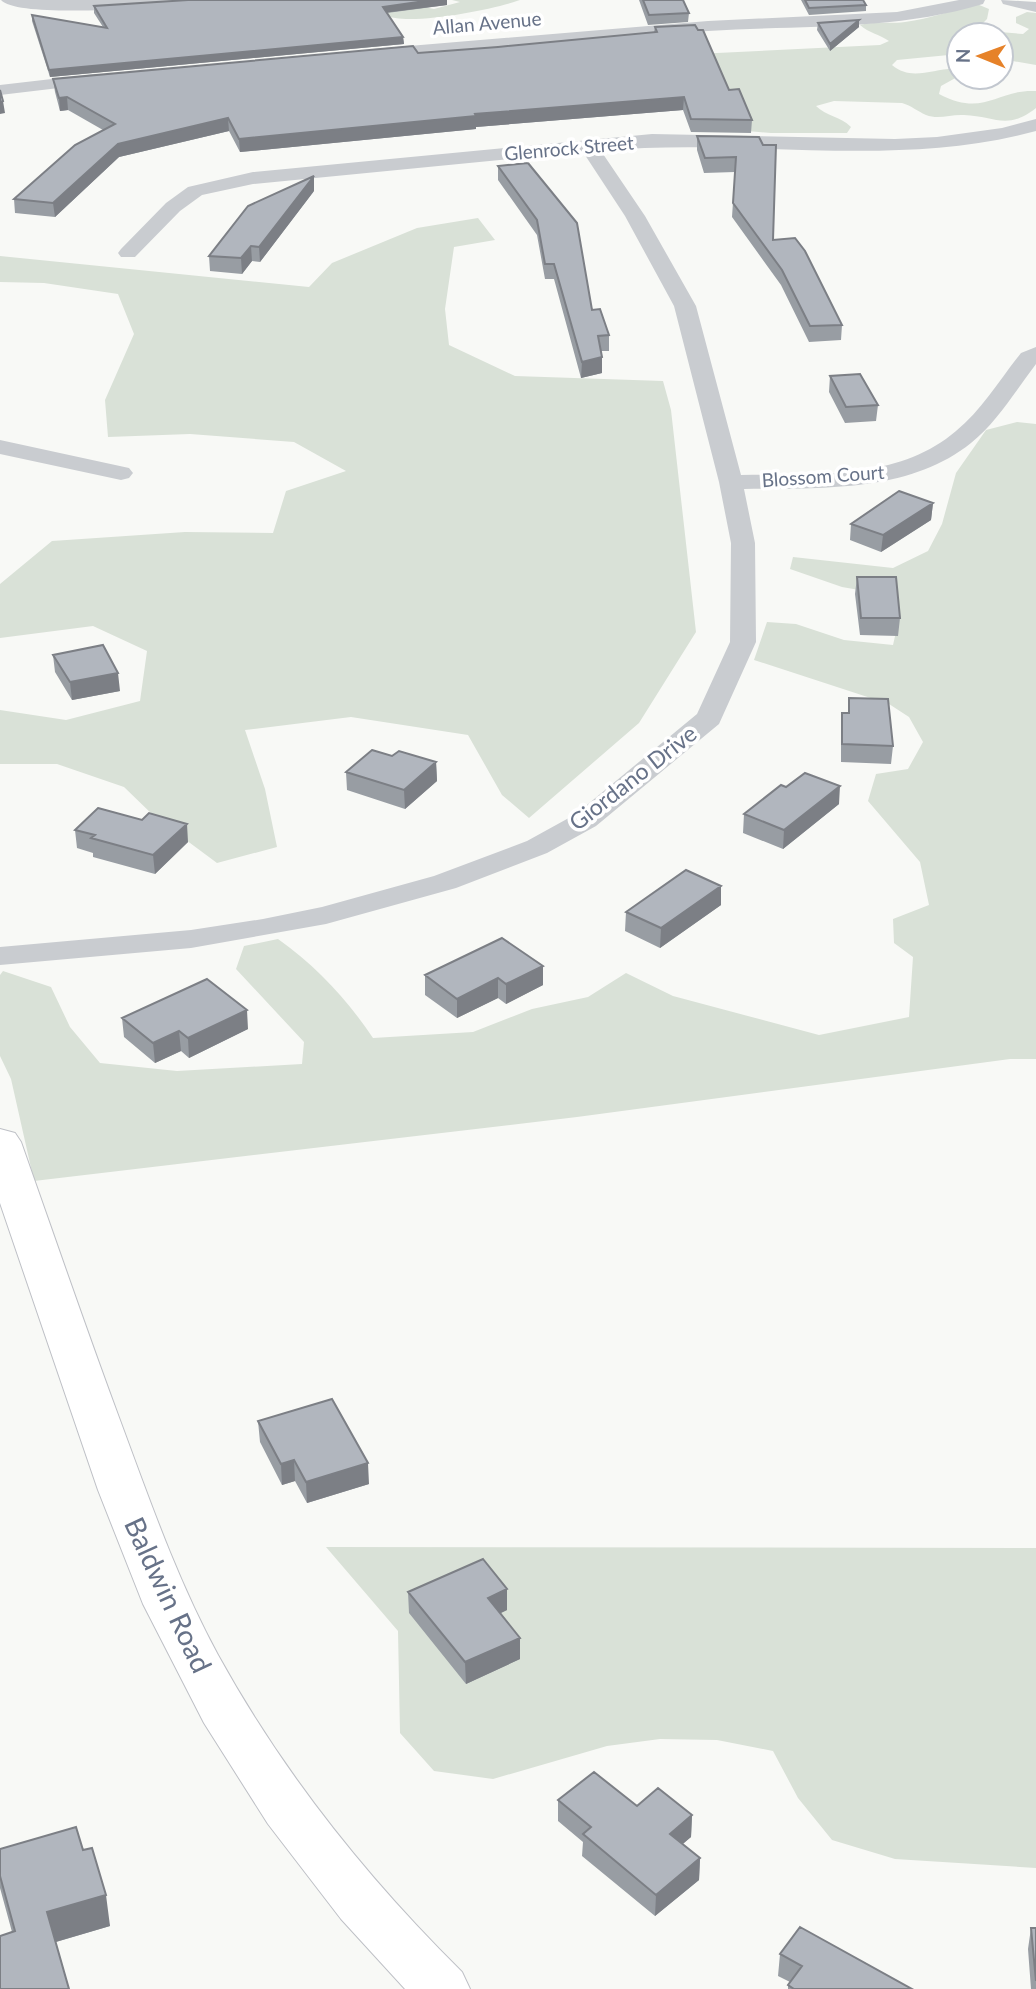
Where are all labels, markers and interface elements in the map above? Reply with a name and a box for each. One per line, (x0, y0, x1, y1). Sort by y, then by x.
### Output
street label: Allan Avenue (432, 6, 542, 39)
north arrow (945, 21, 1015, 91)
text: N (951, 48, 974, 63)
street label: Glenrock Street (503, 130, 635, 165)
street label: Blossom Court (761, 460, 885, 491)
street label: Giordano Drive (563, 719, 702, 836)
street label: Baldwin Road (118, 1511, 220, 1678)

